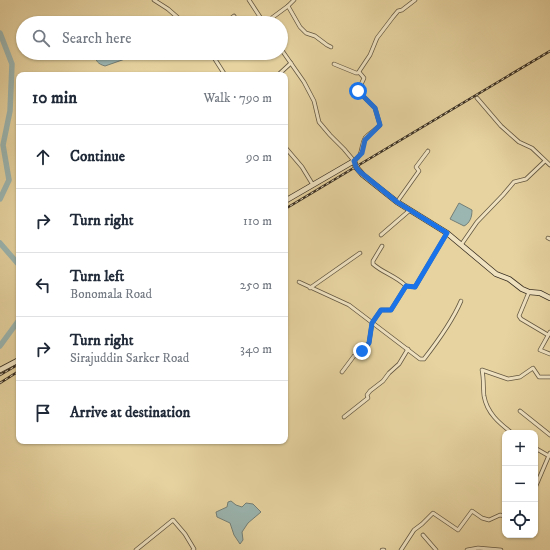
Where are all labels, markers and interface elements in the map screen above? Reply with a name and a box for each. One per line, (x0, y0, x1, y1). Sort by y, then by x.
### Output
search box (16, 16, 288, 60)
icon: search (30, 27, 52, 49)
text: Search here (62, 29, 131, 48)
route start (349, 82, 367, 100)
text: 10 min (32, 87, 77, 109)
text: Walk · 790 m (203, 90, 272, 106)
icon: ahead (32, 146, 54, 168)
text: Continue (70, 147, 125, 166)
text: 90 m (246, 149, 272, 165)
icon: right (32, 210, 54, 232)
text: Turn right (70, 211, 133, 230)
text: 110 m (243, 213, 272, 229)
text: Turn left (70, 267, 124, 286)
icon: left (32, 274, 54, 296)
text: 250 m (240, 277, 272, 293)
text: Bonomala Road (70, 286, 152, 302)
text: Turn right (70, 331, 133, 350)
icon: right (32, 338, 54, 360)
text: 340 m (240, 341, 272, 357)
route end (353, 342, 371, 360)
text: Sirajuddin Sarker Road (70, 350, 189, 366)
icon: arrive (32, 402, 54, 424)
text: Arrive at destination (70, 403, 190, 422)
map controls (502, 430, 538, 538)
button: + (502, 430, 538, 466)
button: − (502, 466, 538, 502)
button: locate (502, 502, 538, 538)

